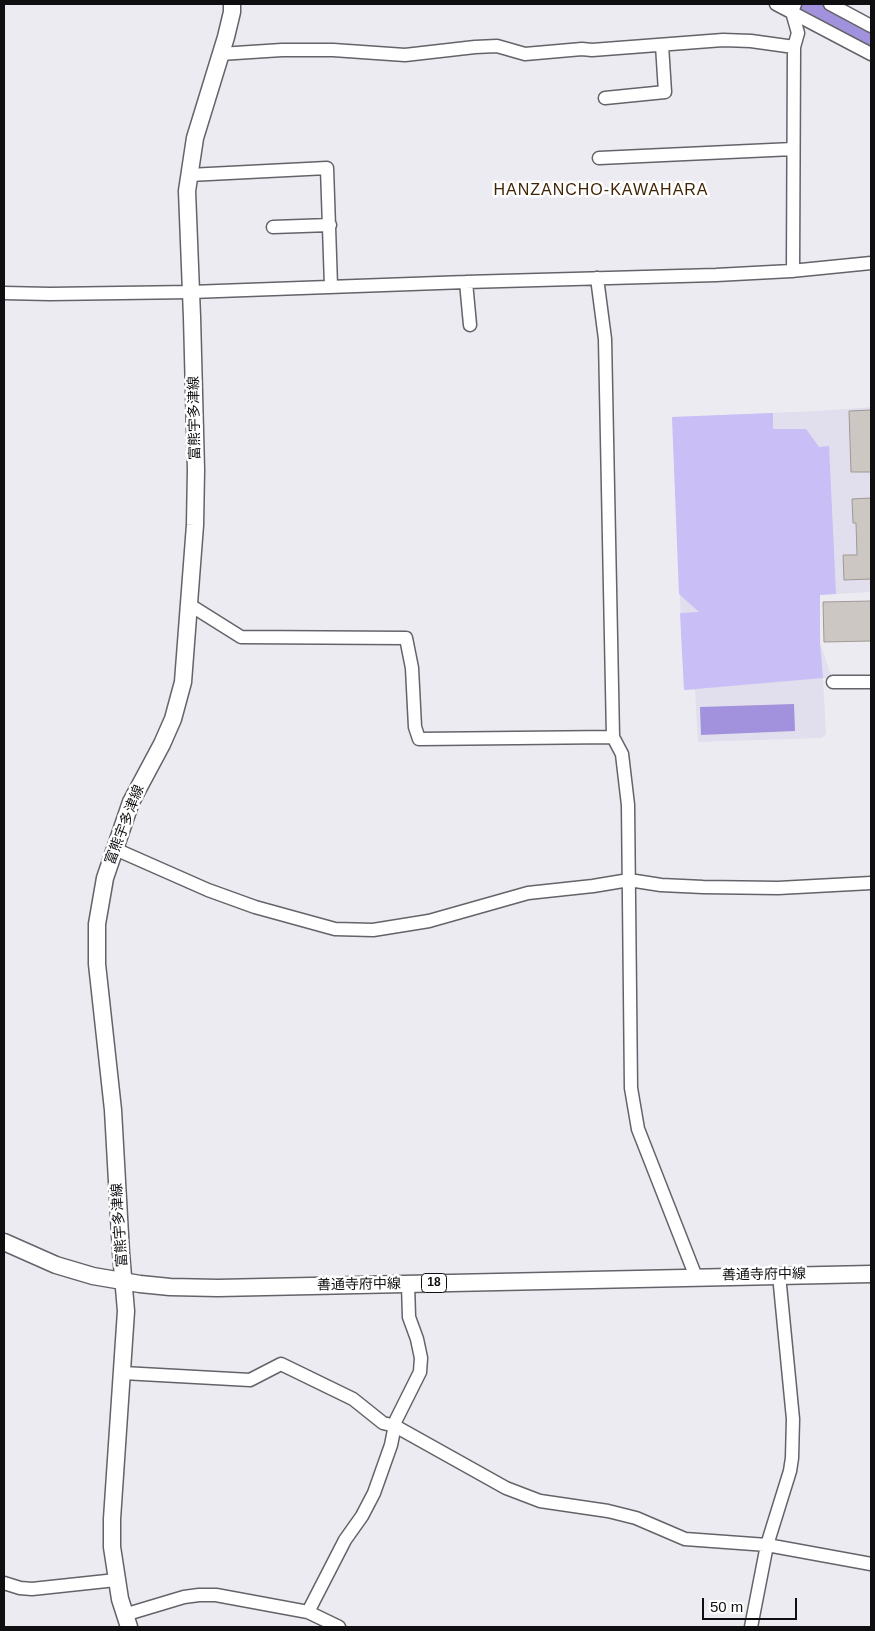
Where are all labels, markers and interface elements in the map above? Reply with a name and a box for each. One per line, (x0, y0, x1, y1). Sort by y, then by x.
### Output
district label: HANZANCHO-KAWAHARA (491, 181, 711, 201)
street label: 富熊宇多津線 (186, 376, 204, 460)
street label: 富熊宇多津線 (102, 783, 148, 867)
street label: 富熊宇多津線 (109, 1183, 131, 1267)
street label: 善通寺府中線 (722, 1266, 806, 1284)
road number: 18 (422, 1274, 446, 1292)
street label: 善通寺府中線 (317, 1276, 401, 1294)
scale bar (705, 1588, 800, 1620)
text: 50 m (710, 1598, 743, 1615)

